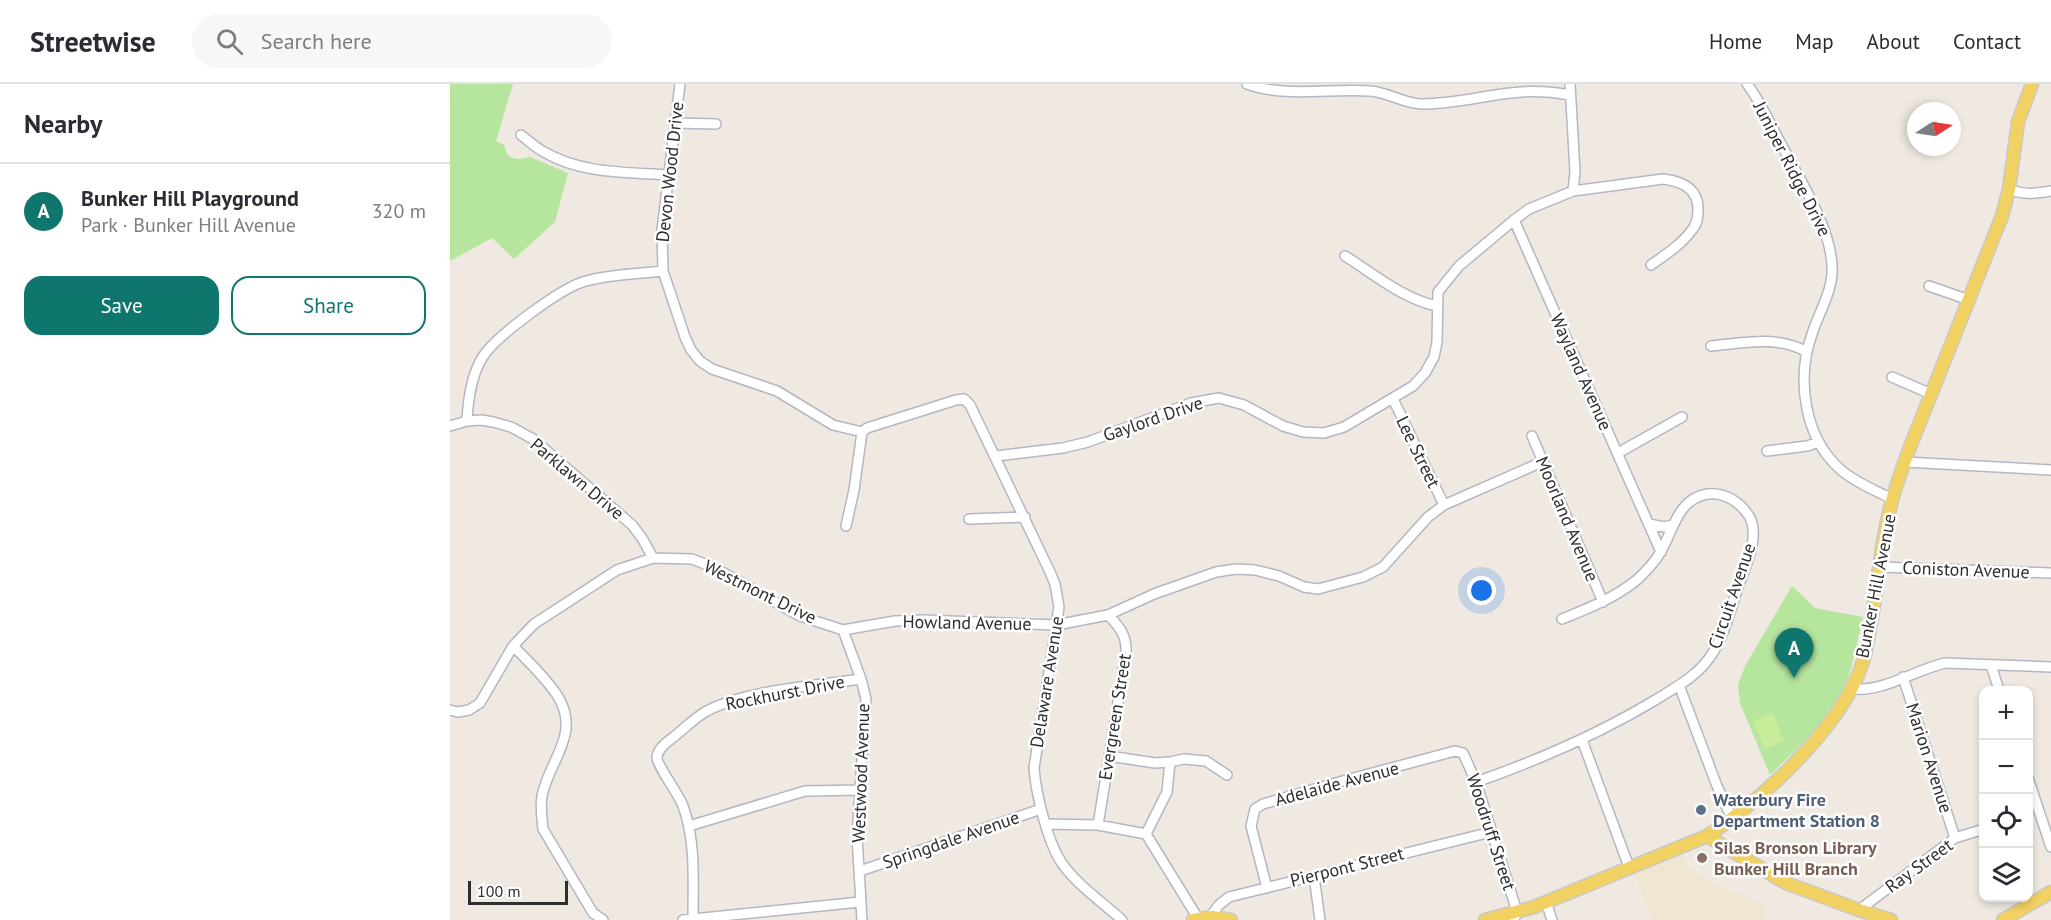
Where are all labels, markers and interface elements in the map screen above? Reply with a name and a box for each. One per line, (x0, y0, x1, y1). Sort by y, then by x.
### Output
search box (192, 14, 612, 68)
text: Streetwise (30, 23, 156, 60)
icon: search (213, 25, 246, 58)
text: Search here (261, 27, 372, 55)
text: Home (1709, 28, 1762, 55)
text: Map (1795, 28, 1834, 55)
text: About (1867, 28, 1920, 55)
text: Contact (1953, 28, 2021, 55)
street label: Juniper Ridge Drive (1748, 96, 1836, 240)
street label: Devon Wood Drive (651, 101, 688, 243)
north arrow (1907, 102, 1961, 156)
text: Nearby (24, 107, 102, 140)
text: Bunker Hill Playground (81, 184, 299, 212)
text: A (37, 198, 50, 224)
text: 320 m (372, 198, 426, 224)
text: Park · Bunker Hill Avenue (81, 212, 296, 238)
button: Save (24, 276, 219, 335)
button: Share (231, 276, 426, 335)
street label: Wayland Avenue (1545, 310, 1618, 434)
street label: Gaylord Drive (1100, 391, 1206, 446)
street label: Lee Street (1391, 412, 1446, 491)
street label: Parklawn Drive (526, 433, 629, 525)
street label: Moorland Avenue (1531, 453, 1604, 585)
street label: Bunker Hill Avenue (1850, 512, 1901, 660)
street label: Circuit Avenue (1703, 540, 1760, 652)
street label: Westmont Drive (700, 554, 820, 629)
street label: Coniston Avenue (1902, 556, 2030, 583)
your location (1467, 576, 1496, 605)
street label: Howland Avenue (902, 610, 1032, 635)
street label: Delaware Avenue (1025, 614, 1068, 749)
pin: A (1774, 628, 1814, 678)
street label: Evergreen Street (1093, 652, 1136, 782)
street label: Rockhurst Drive (723, 670, 846, 715)
map controls (1979, 686, 2033, 902)
button: + (1979, 686, 2033, 740)
street label: Marion Avenue (1901, 700, 1958, 816)
street label: Westwood Avenue (847, 703, 874, 843)
button: − (1979, 740, 2033, 794)
street label: Adelaide Avenue (1272, 756, 1401, 811)
street label: Woodruff Street (1462, 771, 1521, 893)
place label: Waterbury Fire Department Station 8 (1713, 788, 1880, 832)
button: locate (1979, 794, 2033, 848)
marker: Waterbury Fire Department Station 8 (1694, 803, 1708, 817)
street label: Springdale Avenue (879, 805, 1022, 874)
street label: Ray Street (1880, 833, 1957, 898)
place label: Silas Bronson Library Bunker Hill Branch (1714, 836, 1877, 880)
street label: Pierpont Street (1288, 841, 1406, 892)
button: layers (1979, 848, 2033, 902)
marker: Silas Bronson Library Bunker Hill Branch (1695, 851, 1709, 865)
scale bar (468, 878, 568, 906)
text: 100 m (477, 881, 520, 901)

